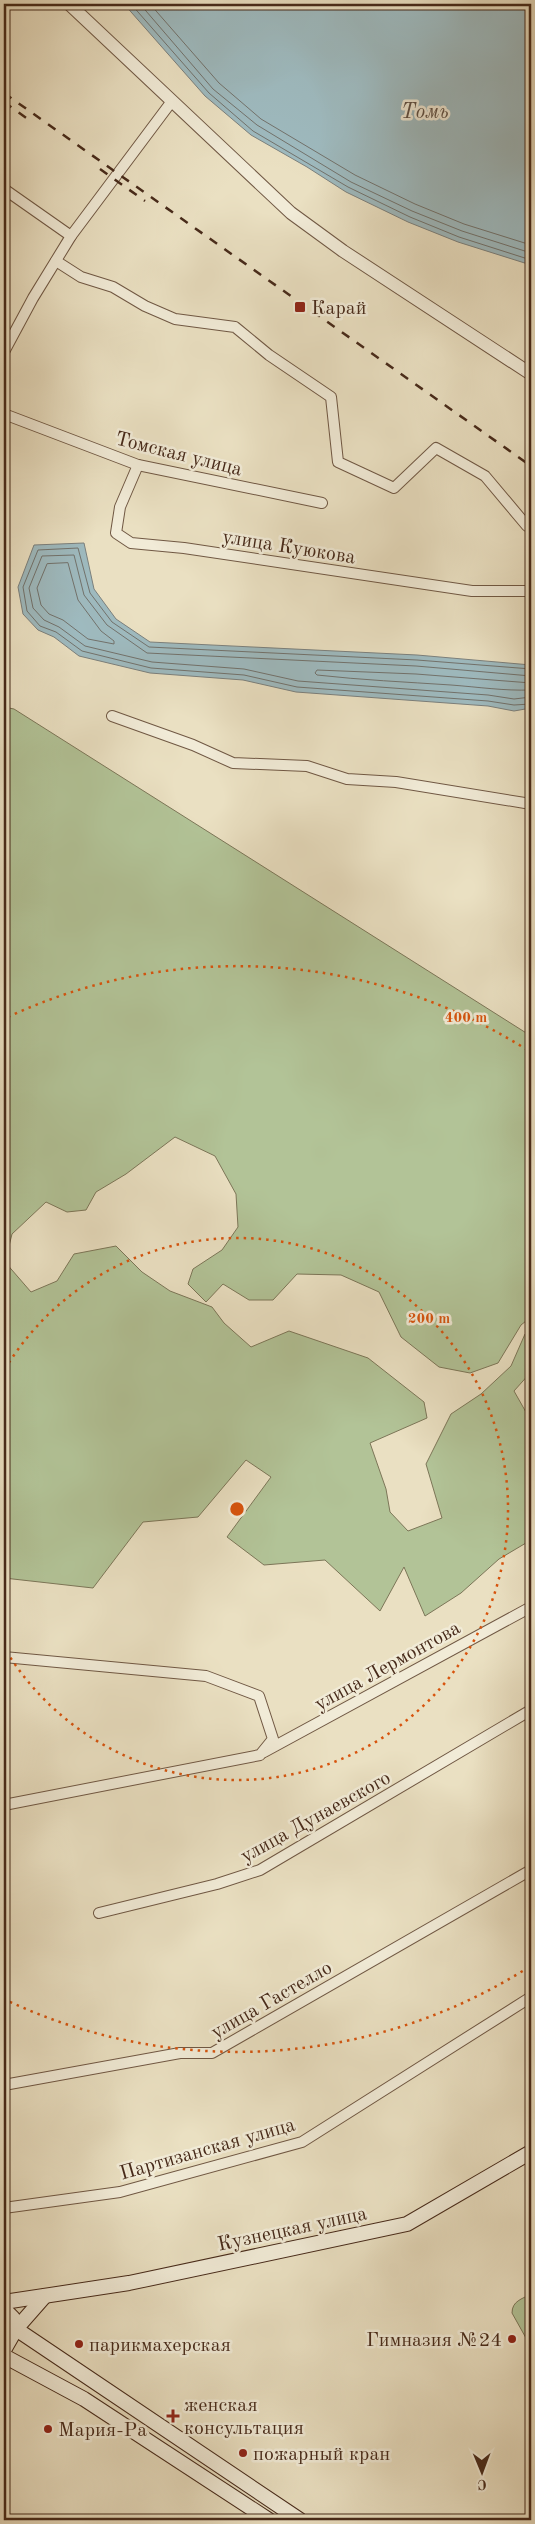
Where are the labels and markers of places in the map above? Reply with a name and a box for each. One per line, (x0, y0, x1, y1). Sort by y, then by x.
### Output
place label: Карай (311, 299, 366, 319)
marker: Карай (293, 300, 307, 314)
centre of rings (228, 1500, 246, 1518)
place label: Гимназия №24 (366, 2331, 502, 2351)
marker: Гимназия №24 (506, 2333, 518, 2345)
place label: парикмахерская (89, 2336, 231, 2356)
marker: парикмахерская (73, 2338, 85, 2350)
place label: женская консультация (184, 2396, 304, 2439)
marker: женская консультация (166, 2409, 180, 2423)
place label: Мария-Ра (58, 2421, 147, 2441)
marker: Мария-Ра (42, 2423, 54, 2435)
place label: пожарный кран (253, 2445, 390, 2465)
marker: пожарный кран (237, 2447, 249, 2459)

